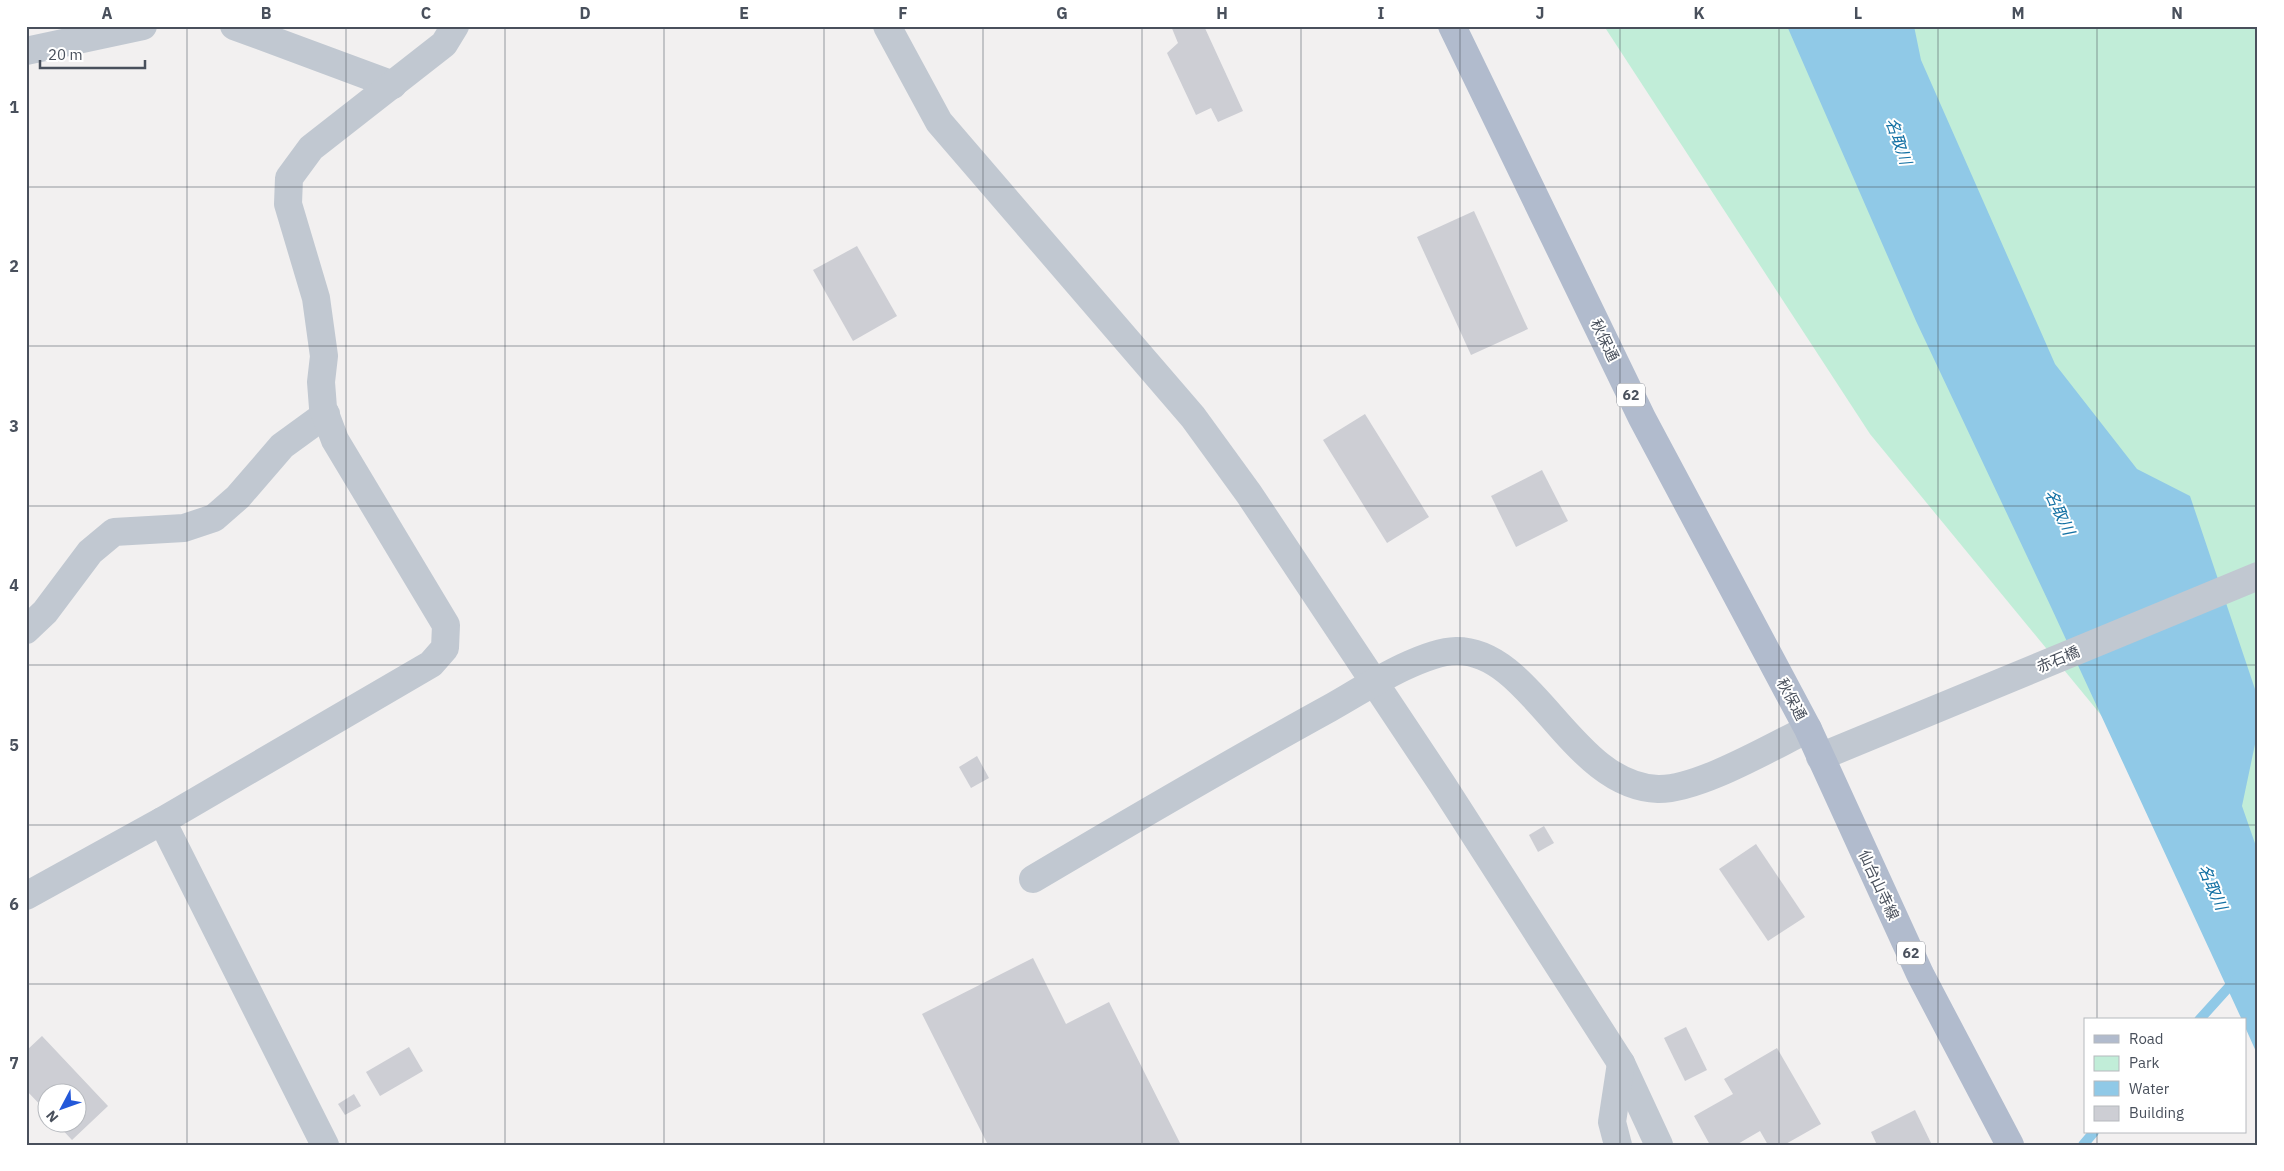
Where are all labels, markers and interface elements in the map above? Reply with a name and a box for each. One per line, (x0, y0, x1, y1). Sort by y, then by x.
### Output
text: A (102, 3, 113, 23)
text: B (261, 3, 272, 23)
text: C (421, 3, 431, 23)
text: D (579, 3, 591, 23)
text: E (739, 3, 749, 23)
text: F (898, 3, 908, 23)
text: G (1056, 3, 1068, 23)
text: H (1216, 3, 1228, 23)
text: I (1378, 3, 1385, 23)
text: J (1536, 3, 1544, 23)
text: K (1693, 3, 1705, 23)
text: L (1854, 3, 1862, 23)
text: M (2011, 3, 2025, 23)
text: N (2171, 3, 2183, 23)
scale bar (40, 38, 145, 70)
text: 20 m (48, 45, 83, 64)
text: 1 (9, 97, 19, 117)
water label: 名取川 (1882, 115, 1917, 169)
text: 2 (9, 256, 19, 276)
street label: 秋保通 (1587, 316, 1623, 364)
road number: 62 (1617, 384, 1645, 406)
text: 3 (9, 416, 19, 436)
water label: 名取川 (2041, 486, 2080, 540)
text: 4 (9, 575, 19, 595)
street label: 赤石橋 (2034, 641, 2082, 677)
street label: 秋保通 (1773, 675, 1811, 723)
text: 5 (9, 735, 19, 755)
street label: 仙台山寺線 (1855, 847, 1903, 923)
water label: 名取川 (2194, 861, 2233, 915)
text: 6 (9, 894, 19, 914)
road number: 62 (1897, 941, 1925, 964)
legend (2084, 1018, 2246, 1134)
text: Road (2129, 1029, 2164, 1048)
text: 7 (9, 1053, 19, 1073)
text: Park (2129, 1053, 2159, 1072)
text: Water (2129, 1079, 2170, 1098)
north arrow (38, 1084, 88, 1134)
text: Building (2129, 1103, 2184, 1122)
text: N (42, 1107, 62, 1126)

